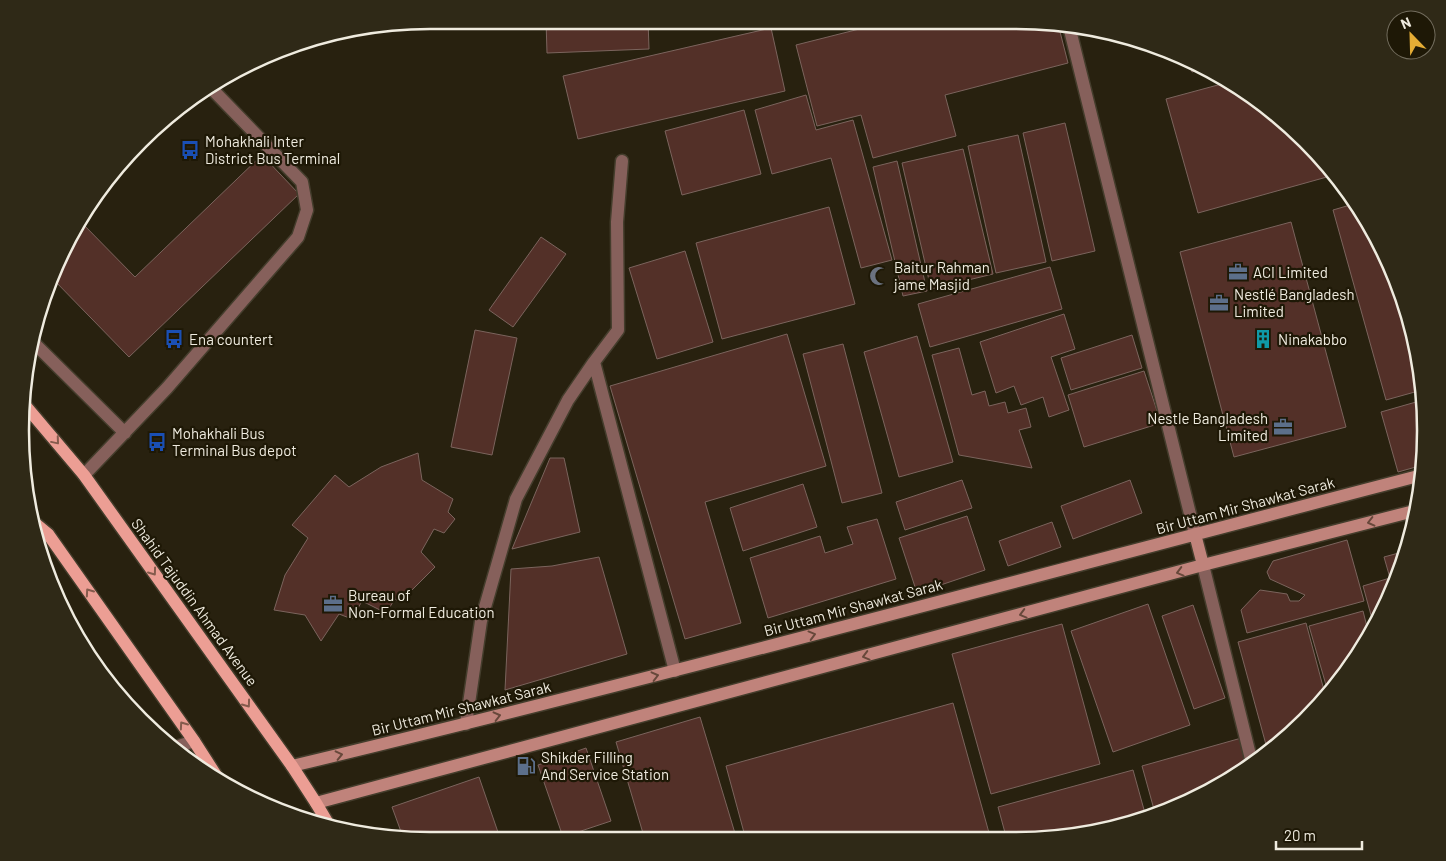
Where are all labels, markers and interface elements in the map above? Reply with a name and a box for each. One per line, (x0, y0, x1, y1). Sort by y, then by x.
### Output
north arrow (1386, 10, 1436, 60)
text: N (1398, 13, 1413, 32)
place label: Mohakhali Inter District Bus Terminal (205, 132, 340, 167)
bus stop icon: Mohakhali Inter District Bus Terminal (179, 139, 201, 161)
place label: Baitur Rahman jame Masjid (893, 258, 990, 293)
office icon: ACI Limited (1227, 261, 1249, 283)
place label: ACI Limited (1253, 263, 1328, 281)
mosque icon: Baitur Rahman jame Masjid (868, 265, 890, 287)
place label: Nestlé Bangladesh Limited (1234, 285, 1355, 320)
office icon: Nestlé Bangladesh Limited (1208, 292, 1230, 314)
bus stop icon: Ena countert (163, 328, 185, 350)
building icon: Ninakabbo (1252, 328, 1274, 350)
place label: Ena countert (189, 330, 273, 348)
place label: Ninakabbo (1278, 330, 1347, 348)
place label: Nestle Bangladesh Limited (1147, 409, 1268, 444)
office icon: Nestle Bangladesh Limited (1272, 416, 1294, 438)
place label: Mohakhali Bus Terminal Bus depot (172, 424, 297, 459)
bus stop icon: Mohakhali Bus Terminal Bus depot (146, 431, 168, 453)
one-way arrow (50, 436, 59, 445)
street label: Bir Uttam Mir Shawkat Sarak (1154, 472, 1337, 538)
street label: Shahid Tajuddin Ahmad Avenue (128, 515, 262, 689)
one-way arrow (1367, 517, 1375, 527)
one-way arrow (147, 566, 156, 575)
one-way arrow (1176, 566, 1184, 576)
street label: Bir Uttam Mir Shawkat Sarak (762, 574, 945, 640)
place label: Bureau of Non-Formal Education (348, 586, 495, 621)
one-way arrow (86, 588, 95, 598)
office icon: Bureau of Non-Formal Education (322, 593, 344, 615)
one-way arrow (1019, 608, 1027, 618)
one-way arrow (807, 630, 816, 641)
one-way arrow (862, 650, 870, 660)
one-way arrow (650, 671, 659, 682)
street label: Bir Uttam Mir Shawkat Sarak (370, 677, 553, 739)
one-way arrow (241, 698, 250, 708)
one-way arrow (493, 711, 502, 722)
one-way arrow (180, 721, 189, 731)
place label: Shikder Filling And Service Station (541, 748, 669, 783)
one-way arrow (335, 750, 344, 761)
fuel station icon: Shikder Filling And Service Station (515, 755, 537, 777)
scale bar (1276, 818, 1362, 850)
text: 20 m (1284, 826, 1316, 844)

